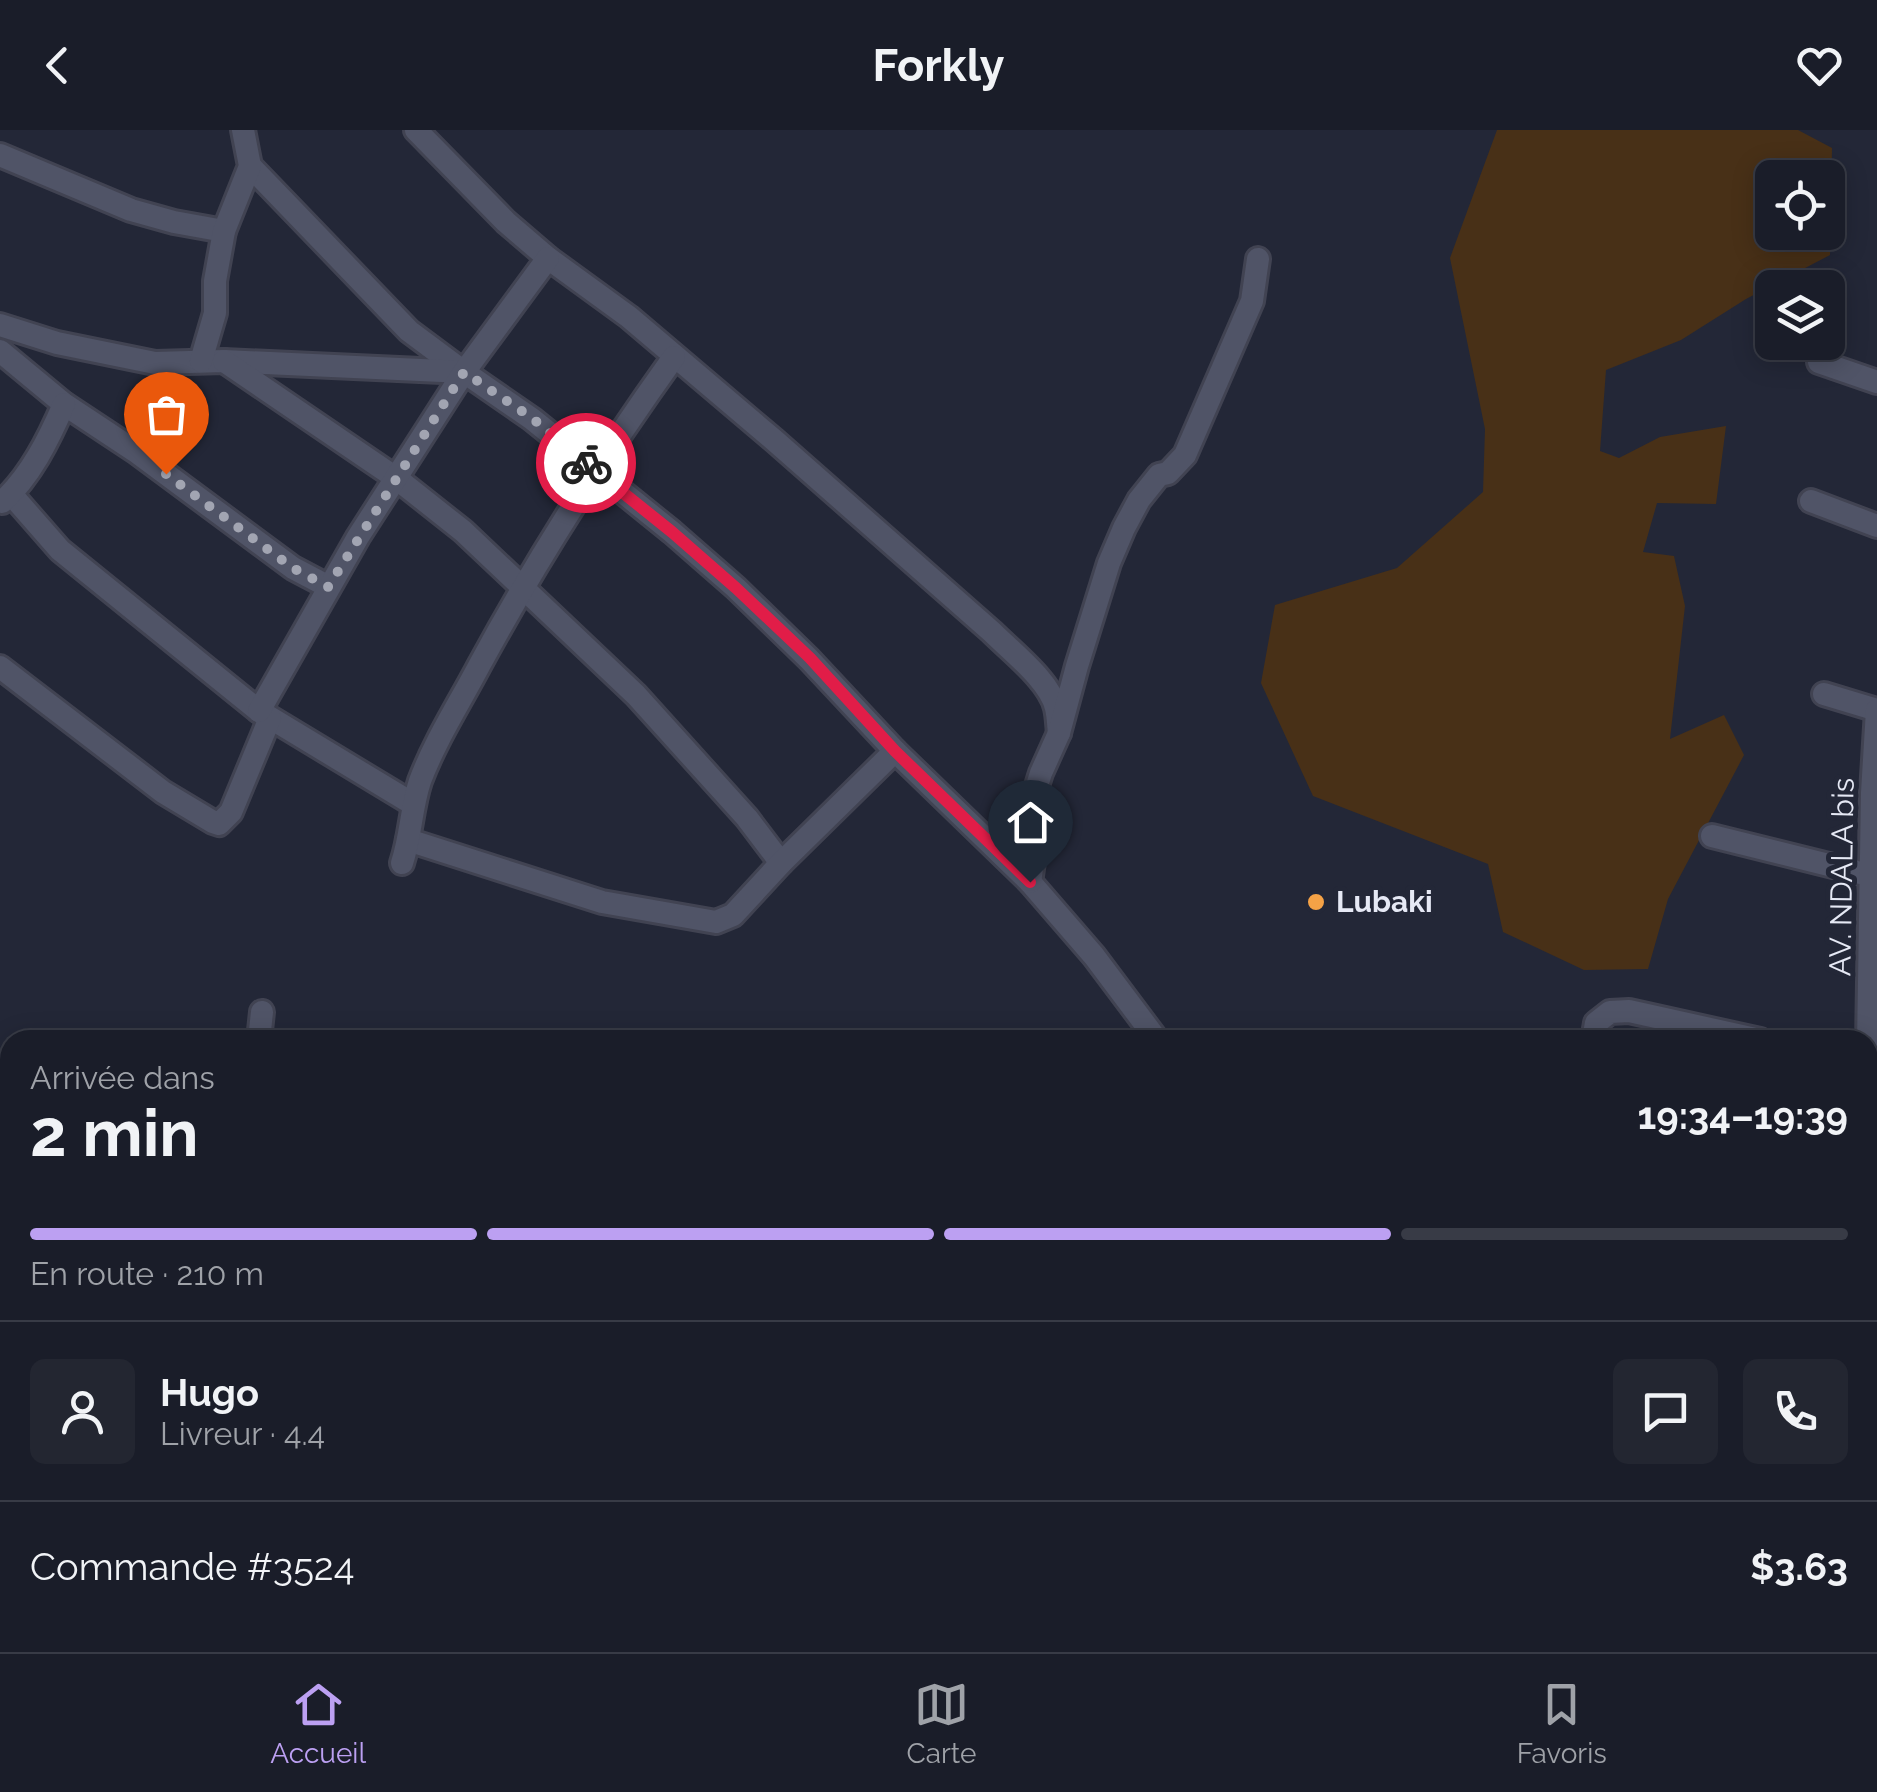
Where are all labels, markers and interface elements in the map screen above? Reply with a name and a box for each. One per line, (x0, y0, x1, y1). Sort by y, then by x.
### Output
icon: back (30, 38, 85, 93)
icon: heart (1792, 38, 1847, 93)
text: Forkly (872, 39, 1005, 92)
map controls (1755, 160, 1845, 360)
button: locate (1755, 160, 1845, 250)
button: layers (1755, 270, 1845, 360)
pin (124, 372, 209, 475)
icon: bag (139, 387, 194, 442)
courier (536, 413, 636, 513)
icon: bike (559, 436, 614, 491)
street label: AV. NDALA bis (1822, 778, 1861, 976)
pin (988, 780, 1073, 883)
icon: home (1003, 795, 1058, 850)
place label: Lubaki (1336, 884, 1433, 919)
marker: Lubaki (1305, 891, 1327, 913)
text: Arrivée dans (30, 1059, 215, 1096)
text: 19:34–19:39 (1638, 1093, 1848, 1138)
text: 2 min (30, 1095, 199, 1171)
text: En route · 210 m (30, 1255, 264, 1292)
button: person (30, 1359, 135, 1464)
button: chat (1613, 1359, 1718, 1464)
button: phone (1743, 1359, 1848, 1464)
text: Hugo (160, 1370, 259, 1415)
text: Livreur · 4.4 (160, 1415, 325, 1452)
text: Commande #3524 (30, 1544, 354, 1589)
text: $3.63 (1750, 1544, 1848, 1589)
tab: Accueil (270, 1677, 366, 1770)
tab: Carte (907, 1677, 976, 1770)
tab: Favoris (1517, 1677, 1607, 1770)

